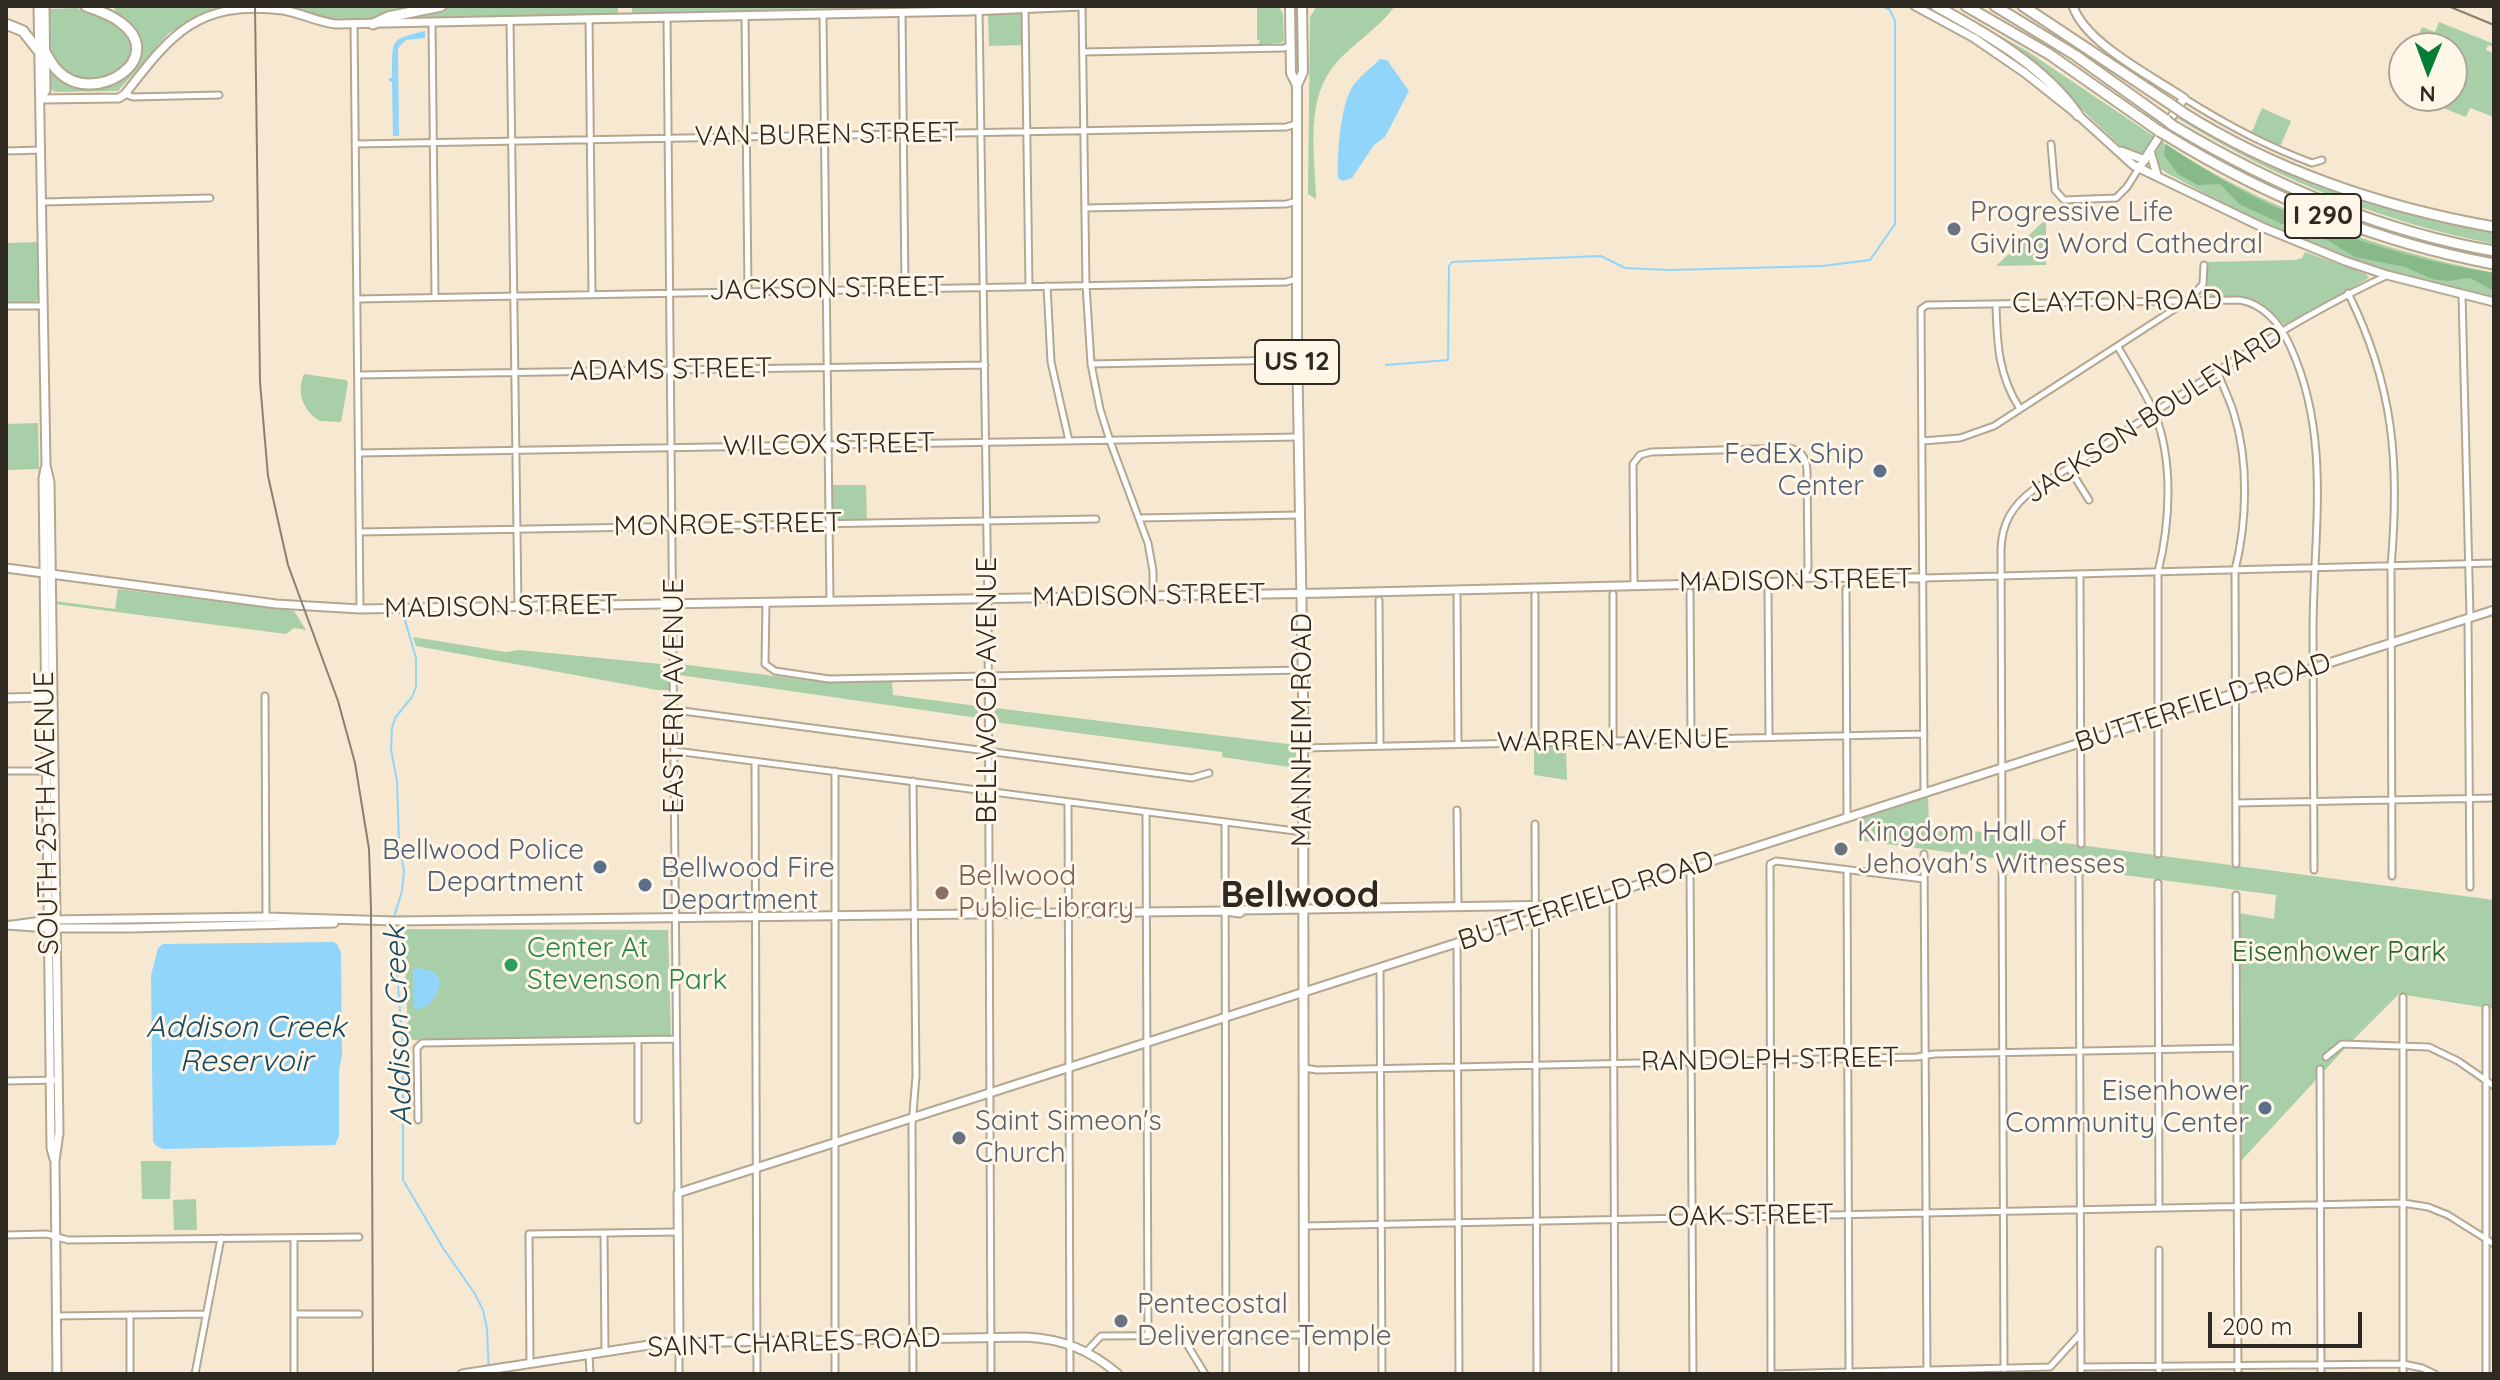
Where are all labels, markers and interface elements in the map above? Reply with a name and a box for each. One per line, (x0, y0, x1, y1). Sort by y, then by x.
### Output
north arrow (2388, 32, 2468, 112)
text: N (2419, 80, 2436, 108)
street label: VAN BUREN STREET (694, 116, 960, 154)
road number: I 290 (2285, 194, 2361, 238)
place label: Progressive Life Giving Word Cathedral (1970, 196, 2263, 262)
marker: Progressive Life Giving Word Cathedral (1945, 220, 1963, 238)
street label: JACKSON STREET (709, 270, 945, 308)
street label: CLAYTON ROAD (2012, 283, 2222, 321)
street label: JACKSON BOULEVARD (2019, 319, 2289, 511)
road number: US 12 (1255, 340, 1339, 384)
street label: ADAMS STREET (569, 351, 773, 389)
street label: WILCOX STREET (723, 426, 935, 464)
place label: FedEx Ship Center (1724, 438, 1864, 504)
marker: FedEx Ship Center (1871, 462, 1889, 480)
street label: MONROE STREET (613, 506, 843, 544)
street label: BELLWOOD AVENUE (971, 557, 1005, 823)
street label: MADISON STREET (1679, 562, 1913, 600)
street label: MADISON STREET (1032, 577, 1266, 615)
street label: EASTERN AVENUE (658, 578, 692, 814)
street label: MADISON STREET (384, 588, 618, 626)
street label: MANNHEIM ROAD (1286, 613, 1320, 847)
street label: BUTTERFIELD ROAD (2071, 646, 2335, 760)
street label: SOUTH 25TH AVENUE (28, 671, 66, 955)
street label: WARREN AVENUE (1497, 722, 1729, 760)
place label: Kingdom Hall of Jehovah's Witnesses (1857, 816, 2125, 882)
place label: Bellwood Police Department (382, 834, 584, 900)
marker: Kingdom Hall of Jehovah's Witnesses (1832, 840, 1850, 858)
street label: BUTTERFIELD ROAD (1454, 844, 1718, 958)
place label: Bellwood Fire Department (661, 852, 835, 918)
marker: Bellwood Police Department (591, 858, 609, 876)
place label: Bellwood Public Library (958, 860, 1134, 926)
district label: Bellwood (1221, 874, 1379, 918)
marker: Bellwood Fire Department (636, 876, 654, 894)
marker: Bellwood Public Library (933, 884, 951, 902)
water label: Addison Creek (378, 925, 420, 1127)
place label: Center At Stevenson Park (527, 932, 728, 998)
park label: Eisenhower Park (2232, 936, 2446, 970)
marker: Center At Stevenson Park (502, 956, 520, 974)
water label: Addison Creek Reservoir (146, 1010, 346, 1080)
street label: RANDOLPH STREET (1641, 1041, 1899, 1079)
place label: Eisenhower Community Center (2005, 1075, 2249, 1141)
marker: Eisenhower Community Center (2256, 1099, 2274, 1117)
place label: Saint Simeon's Church (975, 1105, 1162, 1171)
marker: Saint Simeon's Church (950, 1129, 968, 1147)
street label: OAK STREET (1668, 1198, 1834, 1234)
place label: Pentecostal Deliverance Temple (1137, 1288, 1392, 1354)
scale bar (2212, 1296, 2366, 1346)
text: 200 m (2222, 1311, 2292, 1341)
marker: Pentecostal Deliverance Temple (1112, 1312, 1130, 1330)
street label: SAINT CHARLES ROAD (647, 1321, 941, 1365)

